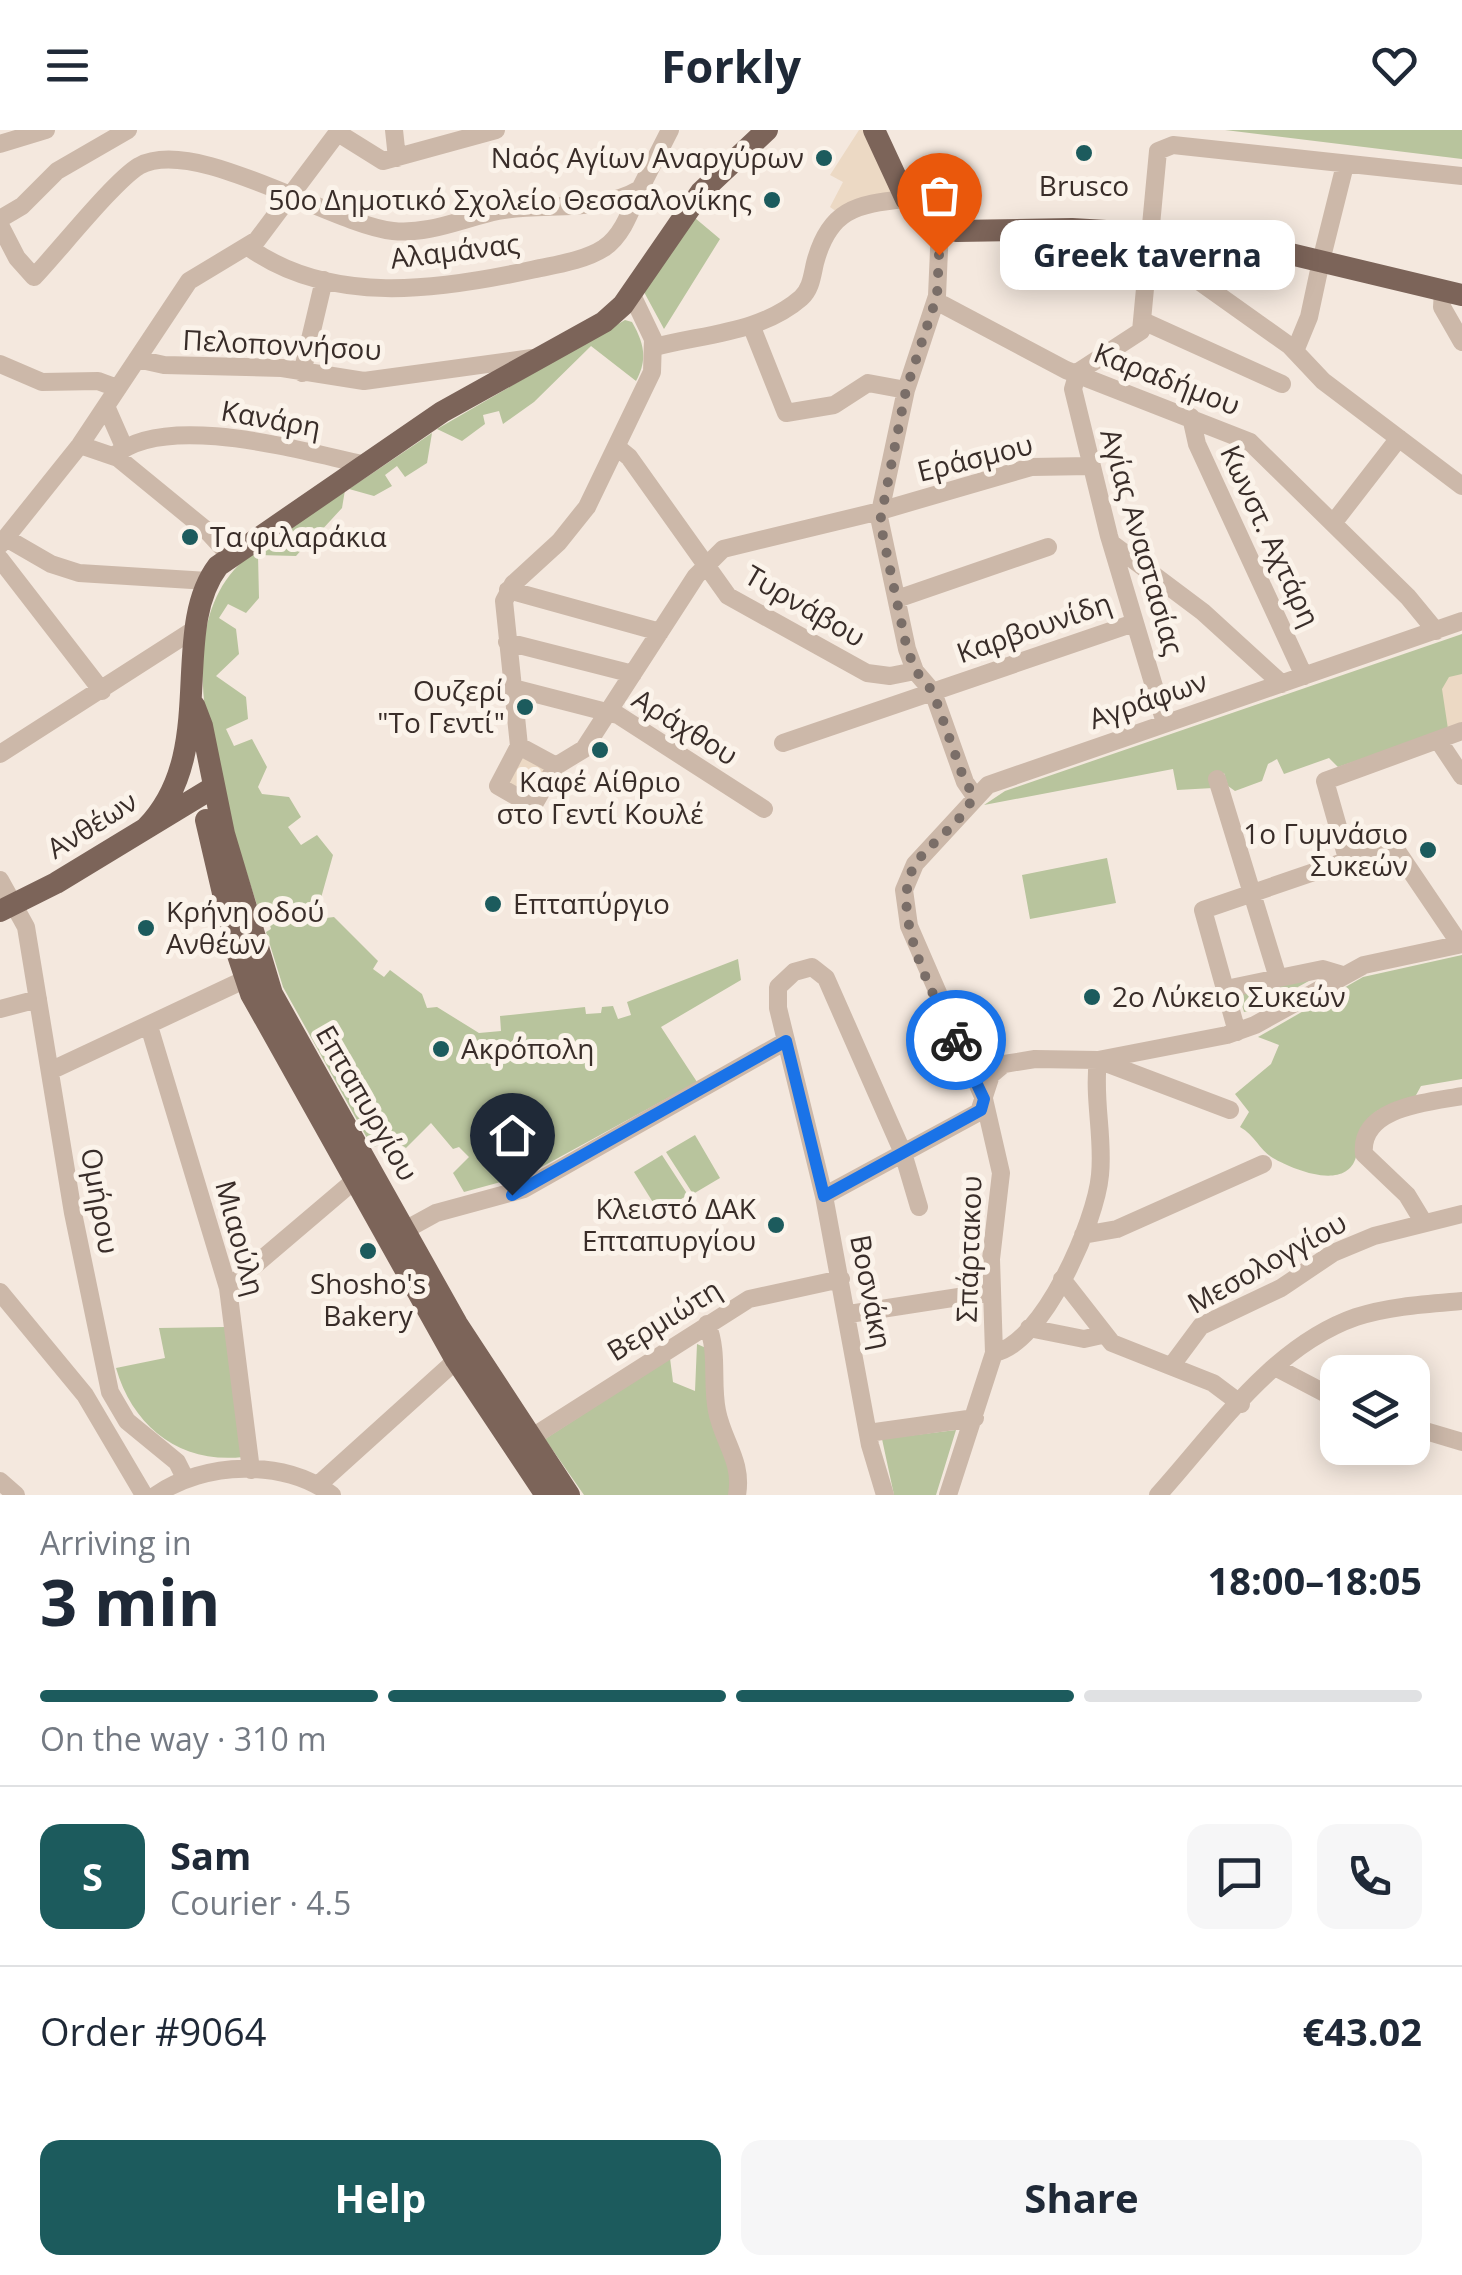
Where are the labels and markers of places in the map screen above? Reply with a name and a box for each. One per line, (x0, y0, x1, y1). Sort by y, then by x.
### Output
place label: Ναός Αγίων Αναργύρων (491, 138, 804, 176)
marker: Brusco (1073, 142, 1095, 164)
marker: Ναός Αγίων Αναργύρων (813, 147, 835, 169)
pin (897, 153, 982, 256)
place label: Brusco (1039, 166, 1129, 204)
place label: 50ο Δημοτικό Σχολείο Θεσσαλονίκης (268, 180, 752, 218)
marker: 50ο Δημοτικό Σχολείο Θεσσαλονίκης (761, 189, 783, 211)
callout: Greek taverna (999, 220, 1294, 290)
place label: Τα φιλαράκια (210, 517, 387, 555)
marker: Τα φιλαράκια (179, 526, 201, 548)
place label: Ουζερί "Το Γεντί" (377, 671, 505, 741)
marker: Ουζερί "Το Γεντί" (514, 696, 536, 718)
marker: Καφέ Αίθριο στο Γεντί Κουλέ (589, 739, 611, 761)
place label: Καφέ Αίθριο στο Γεντί Κουλέ (496, 762, 704, 832)
place label: 1ο Γυμνάσιο Συκεών (1243, 814, 1408, 884)
marker: 1ο Γυμνάσιο Συκεών (1417, 839, 1439, 861)
place label: Επταπύργιο (513, 884, 670, 922)
place label: Κρήνη οδού Ανθέων (166, 892, 324, 962)
marker: Επταπύργιο (482, 893, 504, 915)
marker: Κρήνη οδού Ανθέων (135, 917, 157, 939)
place label: 2ο Λύκειο Συκεών (1112, 977, 1346, 1015)
marker: 2ο Λύκειο Συκεών (1081, 986, 1103, 1008)
place label: Ακρόπολη (461, 1029, 594, 1067)
marker: Ακρόπολη (430, 1038, 452, 1060)
pin (470, 1093, 555, 1196)
place label: Κλειστό ΔΑΚ Επταπυργίου (582, 1189, 757, 1259)
marker: Κλειστό ΔΑΚ Επταπυργίου (765, 1214, 787, 1236)
marker: Shosho's Bakery (357, 1240, 379, 1262)
place label: Shosho's Bakery (310, 1264, 426, 1334)

